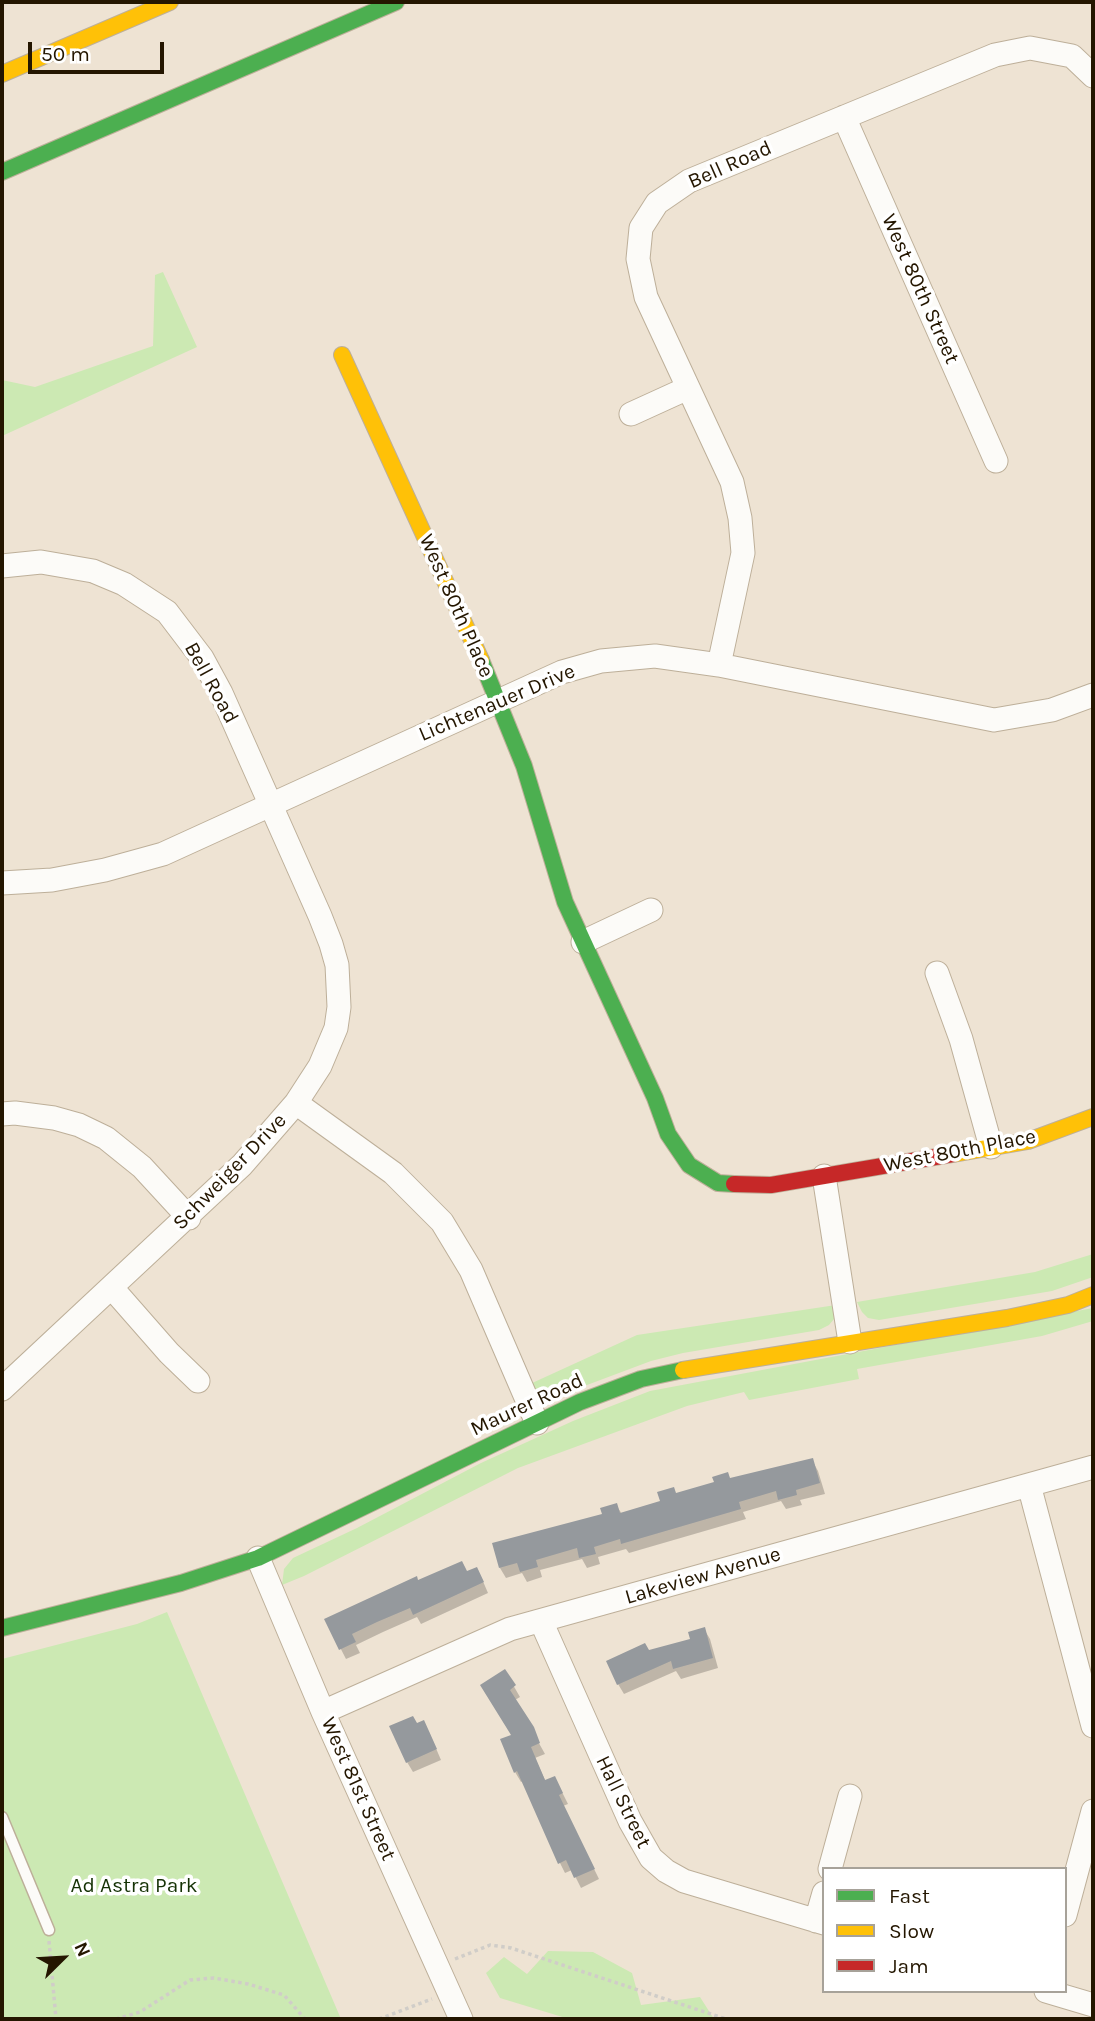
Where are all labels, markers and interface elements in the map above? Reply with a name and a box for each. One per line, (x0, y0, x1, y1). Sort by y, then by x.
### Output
scale bar (32, 28, 168, 72)
text: 50 m (41, 42, 90, 66)
street label: Bell Road (684, 135, 776, 195)
street label: West 80th Street (876, 210, 964, 368)
street label: West 80th Place (413, 530, 499, 682)
street label: Bell Road (178, 638, 244, 728)
street label: Lichtenauer Drive (415, 659, 579, 747)
street label: Schweiger Drive (168, 1108, 292, 1236)
street label: West 80th Place (882, 1124, 1038, 1178)
street label: Maurer Road (467, 1368, 587, 1442)
street label: Lakeview Avenue (622, 1542, 784, 1610)
street label: West 81st Street (315, 1713, 401, 1865)
street label: Hall Street (590, 1752, 656, 1852)
legend (822, 1867, 1067, 1993)
park label: Ad Astra Park (70, 1873, 198, 1899)
text: Fast (889, 1884, 930, 1908)
text: Slow (889, 1919, 934, 1943)
north arrow (28, 1923, 98, 1993)
text: N (69, 1939, 95, 1960)
text: Jam (889, 1954, 929, 1978)

